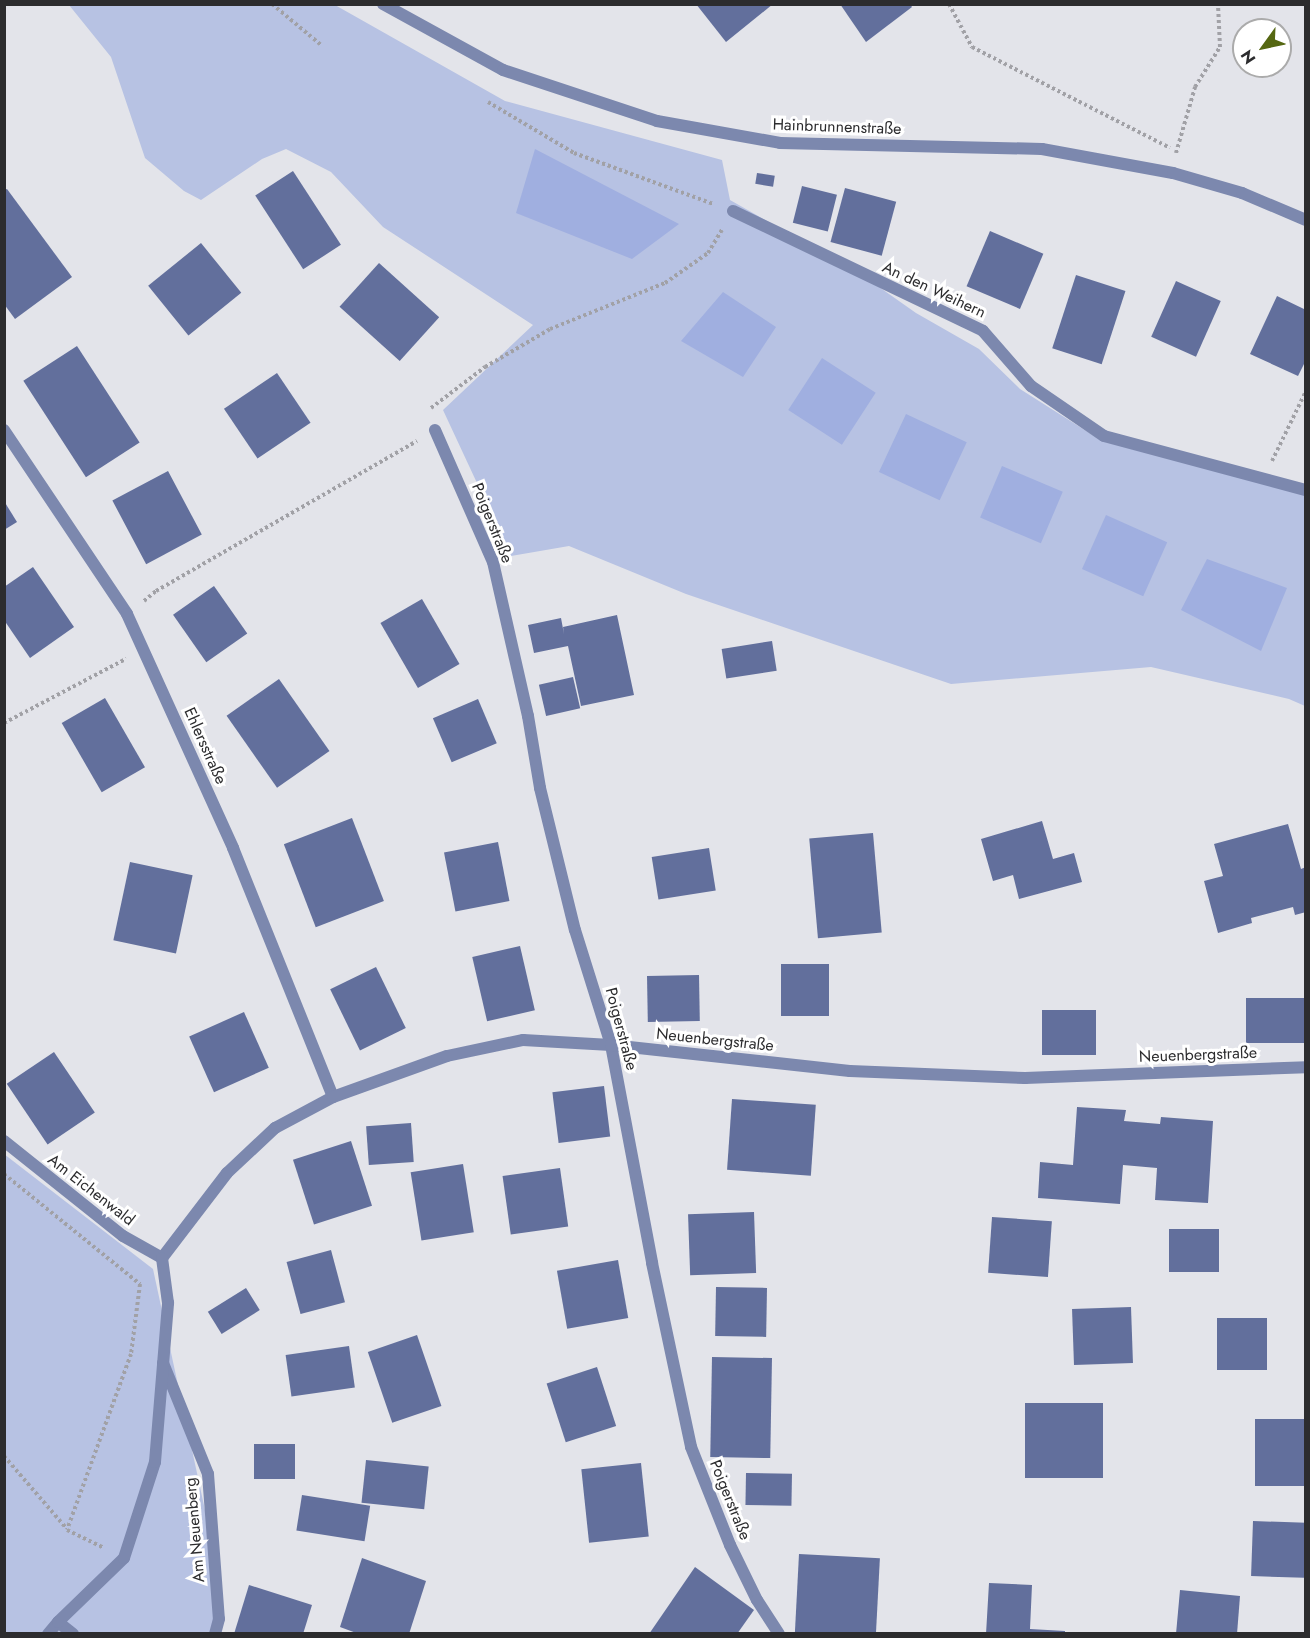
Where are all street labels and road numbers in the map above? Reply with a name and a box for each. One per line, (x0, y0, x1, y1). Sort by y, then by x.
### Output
street label: Hainbrunnenstraße (772, 115, 902, 139)
street label: An den Weihern (879, 258, 989, 322)
street label: Poigerstraße (467, 480, 517, 566)
street label: Ehlersstraße (180, 705, 230, 787)
street label: Poigerstraße (601, 986, 641, 1072)
street label: Neuenbergstraße (655, 1024, 775, 1056)
street label: Neuenbergstraße (1139, 1043, 1257, 1067)
street label: Am Eichenwald (44, 1150, 138, 1230)
street label: Poigerstraße (705, 1457, 755, 1543)
street label: Am Neuenberg (181, 1477, 209, 1583)

